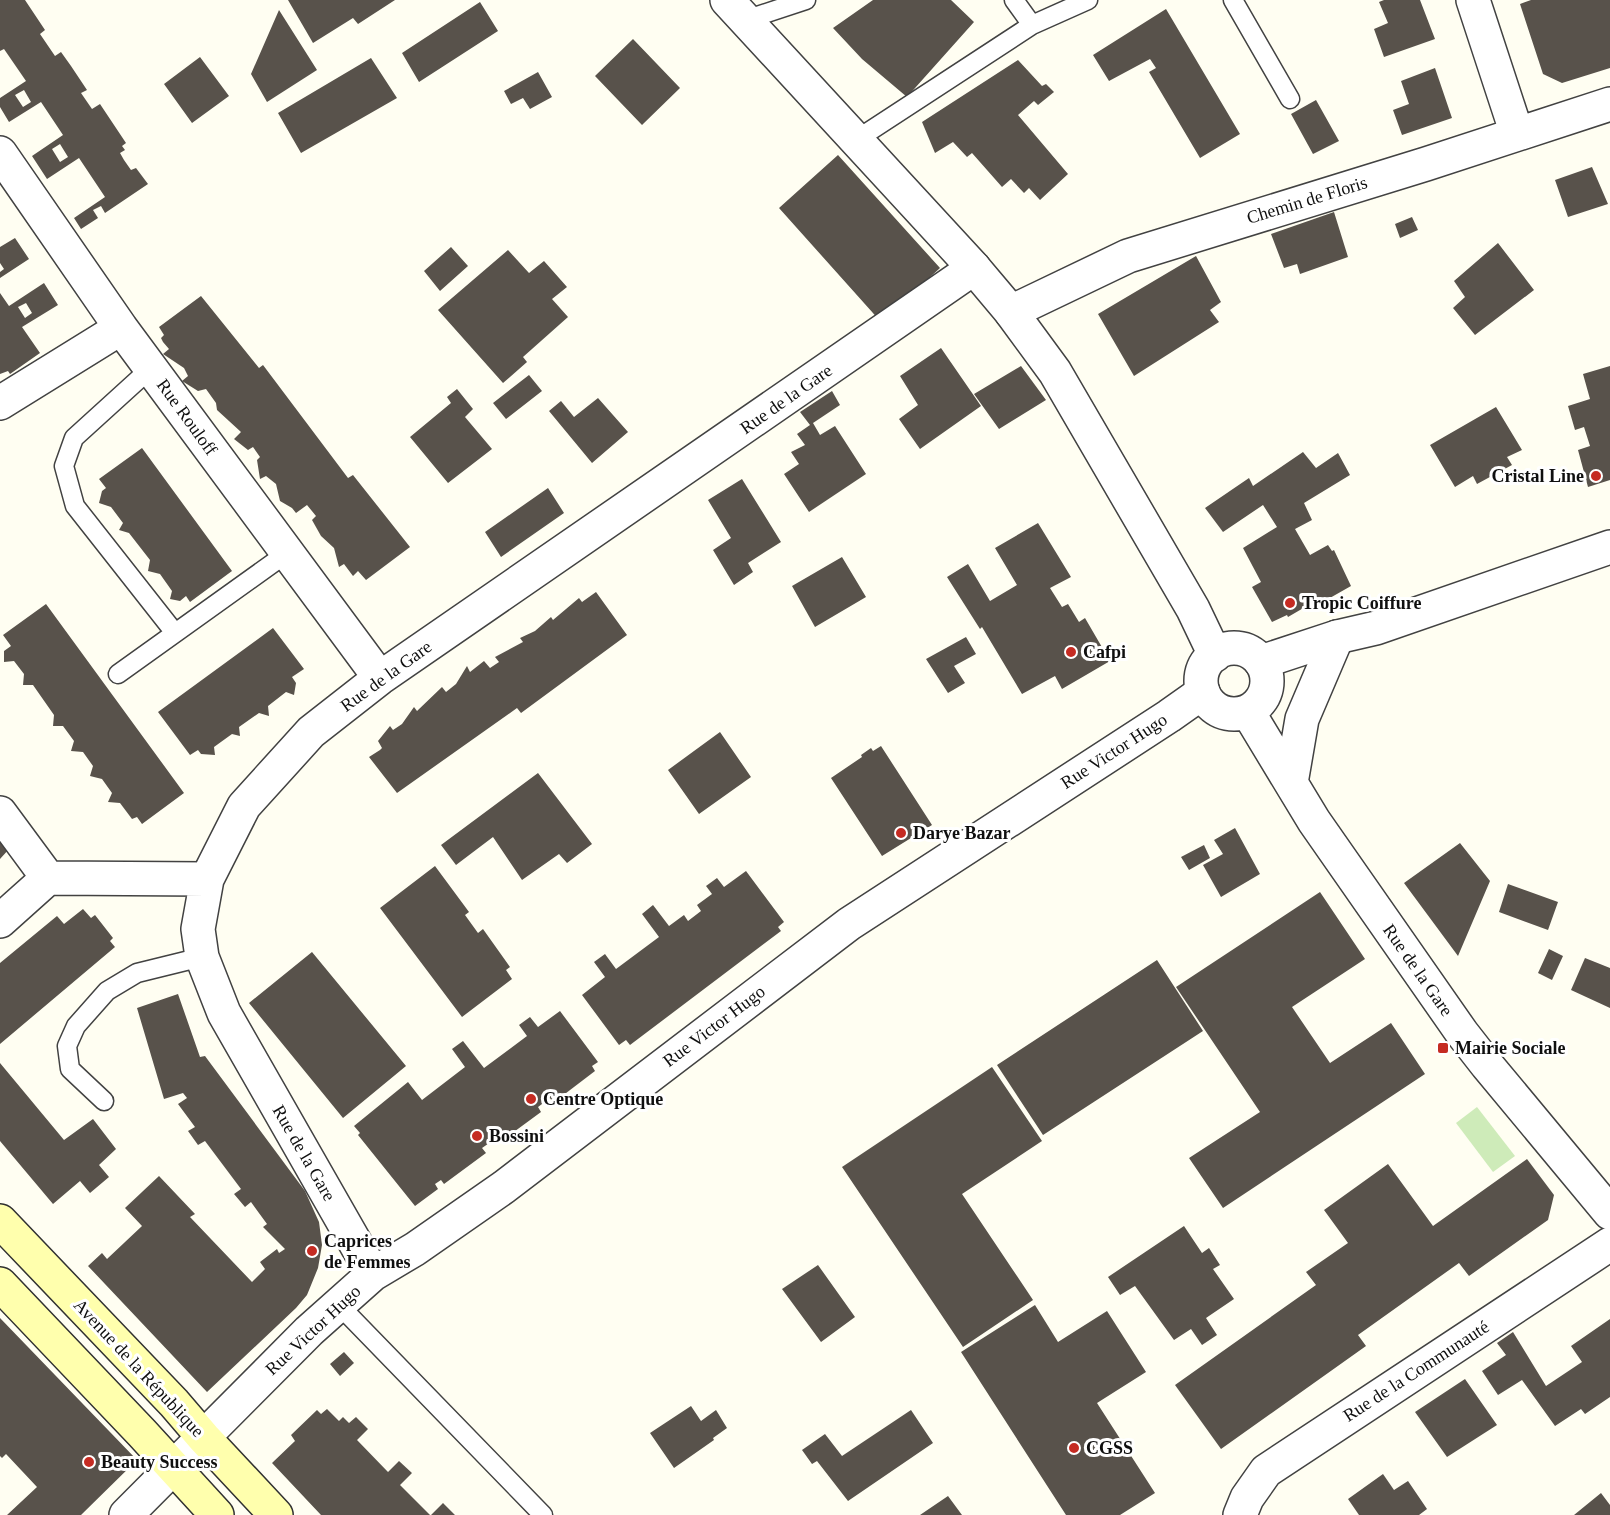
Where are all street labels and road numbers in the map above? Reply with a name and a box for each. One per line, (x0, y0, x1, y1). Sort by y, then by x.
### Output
street label: Chemin de Floris (1244, 172, 1370, 228)
street label: Rue de la Gare (736, 360, 836, 438)
street label: Rue Rouloff (153, 375, 221, 459)
street label: Rue de la Gare (337, 636, 435, 716)
street label: Rue Victor Hugo (1057, 709, 1171, 793)
street label: Rue de la Gare (1379, 920, 1457, 1020)
street label: Rue Victor Hugo (659, 981, 769, 1071)
street label: Rue de la Gare (268, 1101, 340, 1205)
street label: Rue Victor Hugo (261, 1281, 365, 1379)
street label: Avenue de la République (70, 1295, 208, 1441)
street label: Rue de la Communauté (1339, 1316, 1493, 1426)

